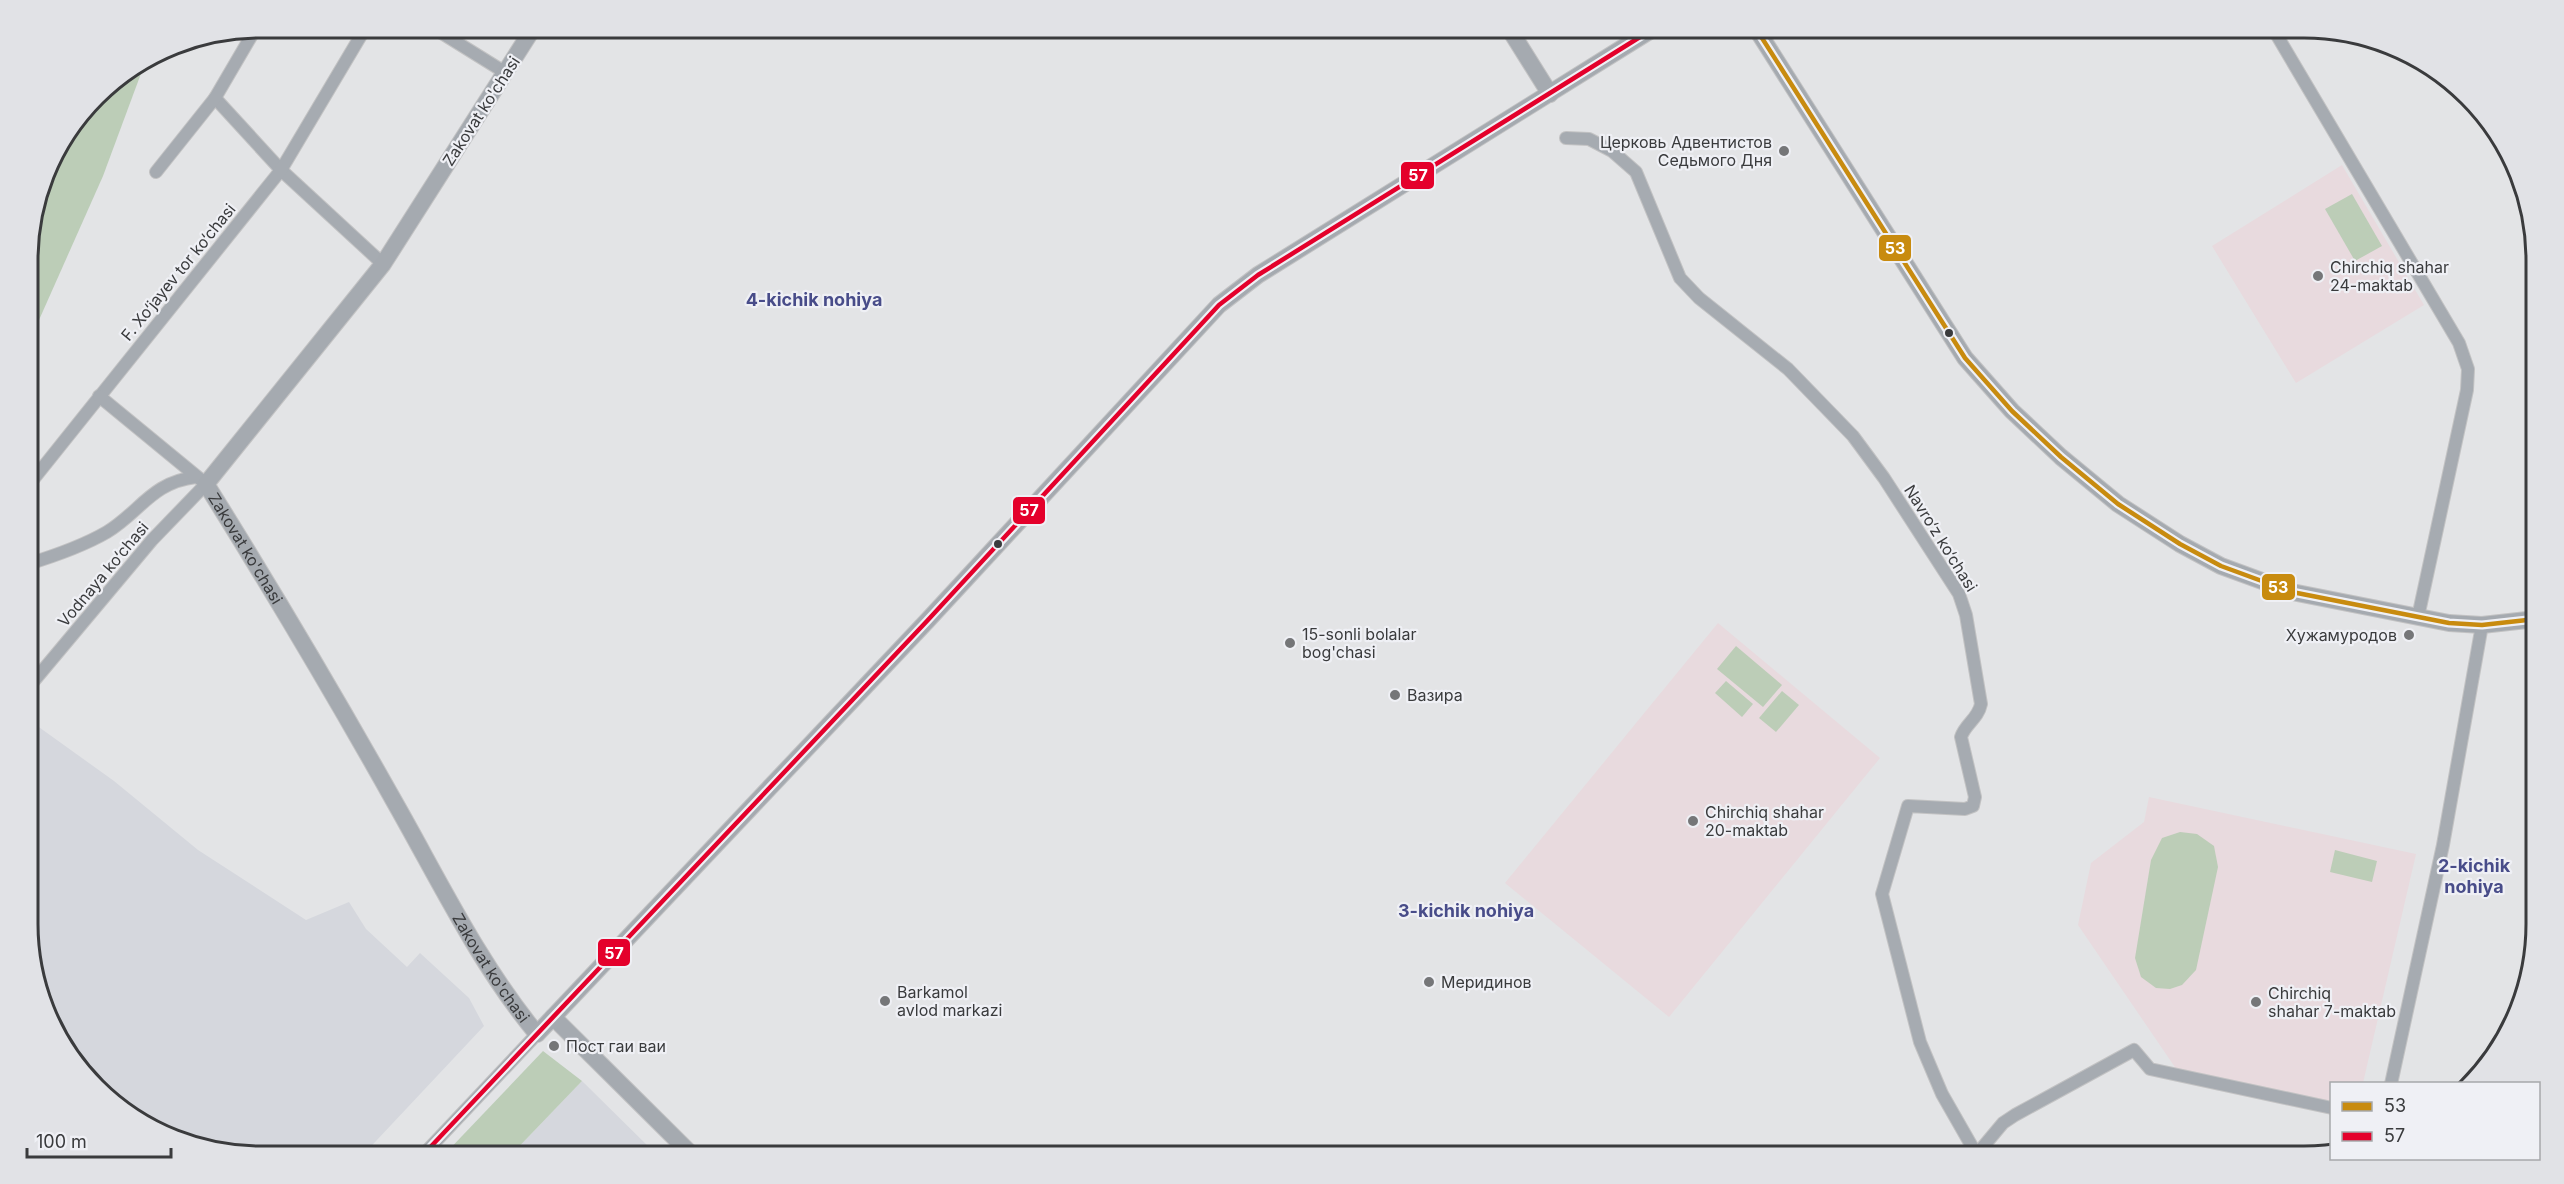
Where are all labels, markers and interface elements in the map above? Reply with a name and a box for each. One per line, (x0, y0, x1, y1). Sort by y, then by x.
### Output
street label: Zakovat ko'chasi (438, 52, 524, 170)
place label: Церковь Адвентистов Седьмого Дня (1600, 132, 1772, 170)
marker: Церковь Адвентистов Седьмого Дня (1777, 144, 1791, 158)
line badge: 57 (1400, 161, 1435, 190)
text: 57 (1408, 165, 1428, 185)
street label: F. Xo‘jayev tor ko‘chasi (117, 199, 239, 345)
line badge: 53 (1878, 234, 1912, 262)
text: 53 (1885, 238, 1905, 258)
place label: Chirchiq shahar 24-maktab (2330, 257, 2449, 295)
marker: Chirchiq shahar 24-maktab (2311, 269, 2325, 283)
district label: 4-kichik nohiya (746, 289, 882, 310)
unlabelled marker (1943, 327, 1955, 339)
street label: Navro‘z ko‘chasi (1900, 481, 1982, 595)
street label: Zakovat ko'chasi (204, 489, 287, 608)
line badge: 57 (1012, 496, 1046, 525)
text: 57 (1019, 500, 1039, 520)
street label: Vodnaya ko‘chasi (53, 518, 153, 630)
unlabelled marker (992, 538, 1004, 550)
line badge: 53 (2261, 573, 2296, 601)
text: 53 (2268, 577, 2288, 597)
place label: 15-sonli bolalar bog'chasi (1302, 624, 1416, 662)
place label: Хужамуродов (2286, 625, 2397, 645)
marker: Хужамуродов (2402, 628, 2416, 642)
marker: 15-sonli bolalar bog'chasi (1283, 636, 1297, 650)
place label: Вазира (1407, 685, 1463, 705)
marker: Вазира (1388, 688, 1402, 702)
place label: Chirchiq shahar 20-maktab (1705, 802, 1824, 840)
marker: Chirchiq shahar 20-maktab (1686, 814, 1700, 828)
district label: 2-kichik nohiya (2438, 855, 2511, 897)
district label: 3-kichik nohiya (1398, 900, 1534, 921)
street label: Zakovat ko'chasi (448, 909, 534, 1027)
line badge: 57 (597, 938, 631, 967)
text: 57 (604, 943, 624, 963)
place label: Меридинов (1441, 972, 1532, 992)
marker: Меридинов (1422, 975, 1436, 989)
place label: Barkamol avlod markazi (897, 982, 1002, 1020)
place label: Chirchiq shahar 7-maktab (2268, 983, 2396, 1021)
marker: Barkamol avlod markazi (878, 994, 892, 1008)
marker: Chirchiq shahar 7-maktab (2249, 995, 2263, 1009)
place label: Пост гаи ваи (566, 1036, 666, 1056)
marker: Пост гаи ваи (547, 1039, 561, 1053)
legend (2330, 1082, 2540, 1160)
text: 53 (2384, 1095, 2406, 1116)
scale bar (27, 1121, 171, 1159)
text: 57 (2384, 1125, 2405, 1146)
text: 100 m (36, 1131, 87, 1152)

